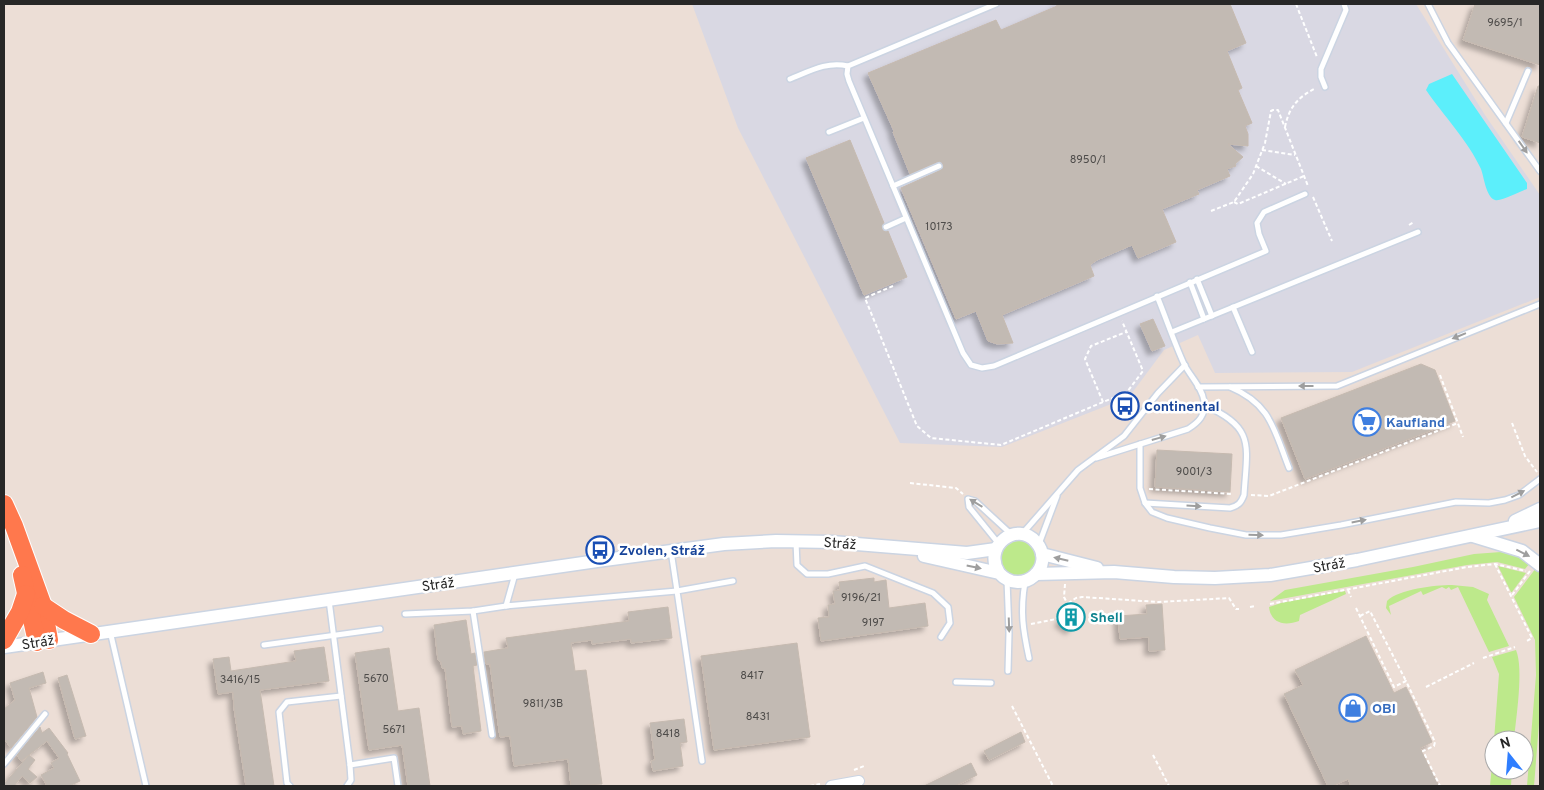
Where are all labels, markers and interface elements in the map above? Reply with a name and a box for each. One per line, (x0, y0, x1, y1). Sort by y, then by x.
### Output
house number: 9695/1 (1487, 16, 1523, 30)
one-way arrow (1518, 140, 1528, 154)
house number: 8950/1 (1070, 153, 1106, 167)
house number: 10173 (925, 220, 953, 234)
one-way arrow (1452, 333, 1466, 341)
one-way arrow (1298, 382, 1314, 390)
bus stop icon: Continental (1110, 391, 1140, 421)
place label: Continental (1144, 399, 1220, 416)
supermarket icon: Kaufland (1352, 407, 1382, 437)
place label: Kaufland (1386, 415, 1445, 432)
one-way arrow (1152, 433, 1167, 441)
house number: 9001/3 (1176, 465, 1212, 479)
one-way arrow (1511, 490, 1526, 498)
one-way arrow (969, 499, 982, 508)
one-way arrow (1186, 502, 1202, 510)
one-way arrow (1352, 517, 1367, 525)
one-way arrow (1249, 532, 1265, 540)
bus stop icon: Zvolen, Stráž (585, 535, 615, 565)
street label: Stráž (823, 535, 857, 554)
place label: Zvolen, Stráž (619, 543, 705, 560)
one-way arrow (1516, 549, 1530, 557)
one-way arrow (1053, 555, 1068, 563)
street label: Stráž (1312, 555, 1347, 578)
one-way arrow (966, 563, 981, 571)
street label: Stráž (421, 575, 456, 596)
house number: 9196/21 (841, 591, 881, 605)
building icon: Shell (1056, 602, 1086, 632)
place label: Shell (1090, 610, 1123, 627)
house number: 9197 (862, 616, 885, 630)
one-way arrow (1005, 617, 1013, 633)
street label: Stráž (21, 633, 56, 654)
house number: 8417 (740, 669, 764, 683)
house number: 5670 (363, 672, 389, 686)
house number: 3416/15 (220, 673, 260, 687)
shop icon: OBI (1338, 693, 1368, 723)
house number: 9811/3B (523, 697, 563, 711)
place label: OBI (1372, 701, 1396, 718)
house number: 8431 (746, 710, 770, 724)
house number: 5671 (382, 723, 406, 737)
house number: 8418 (656, 727, 680, 741)
north arrow (1484, 730, 1534, 780)
text: N (1498, 734, 1513, 754)

